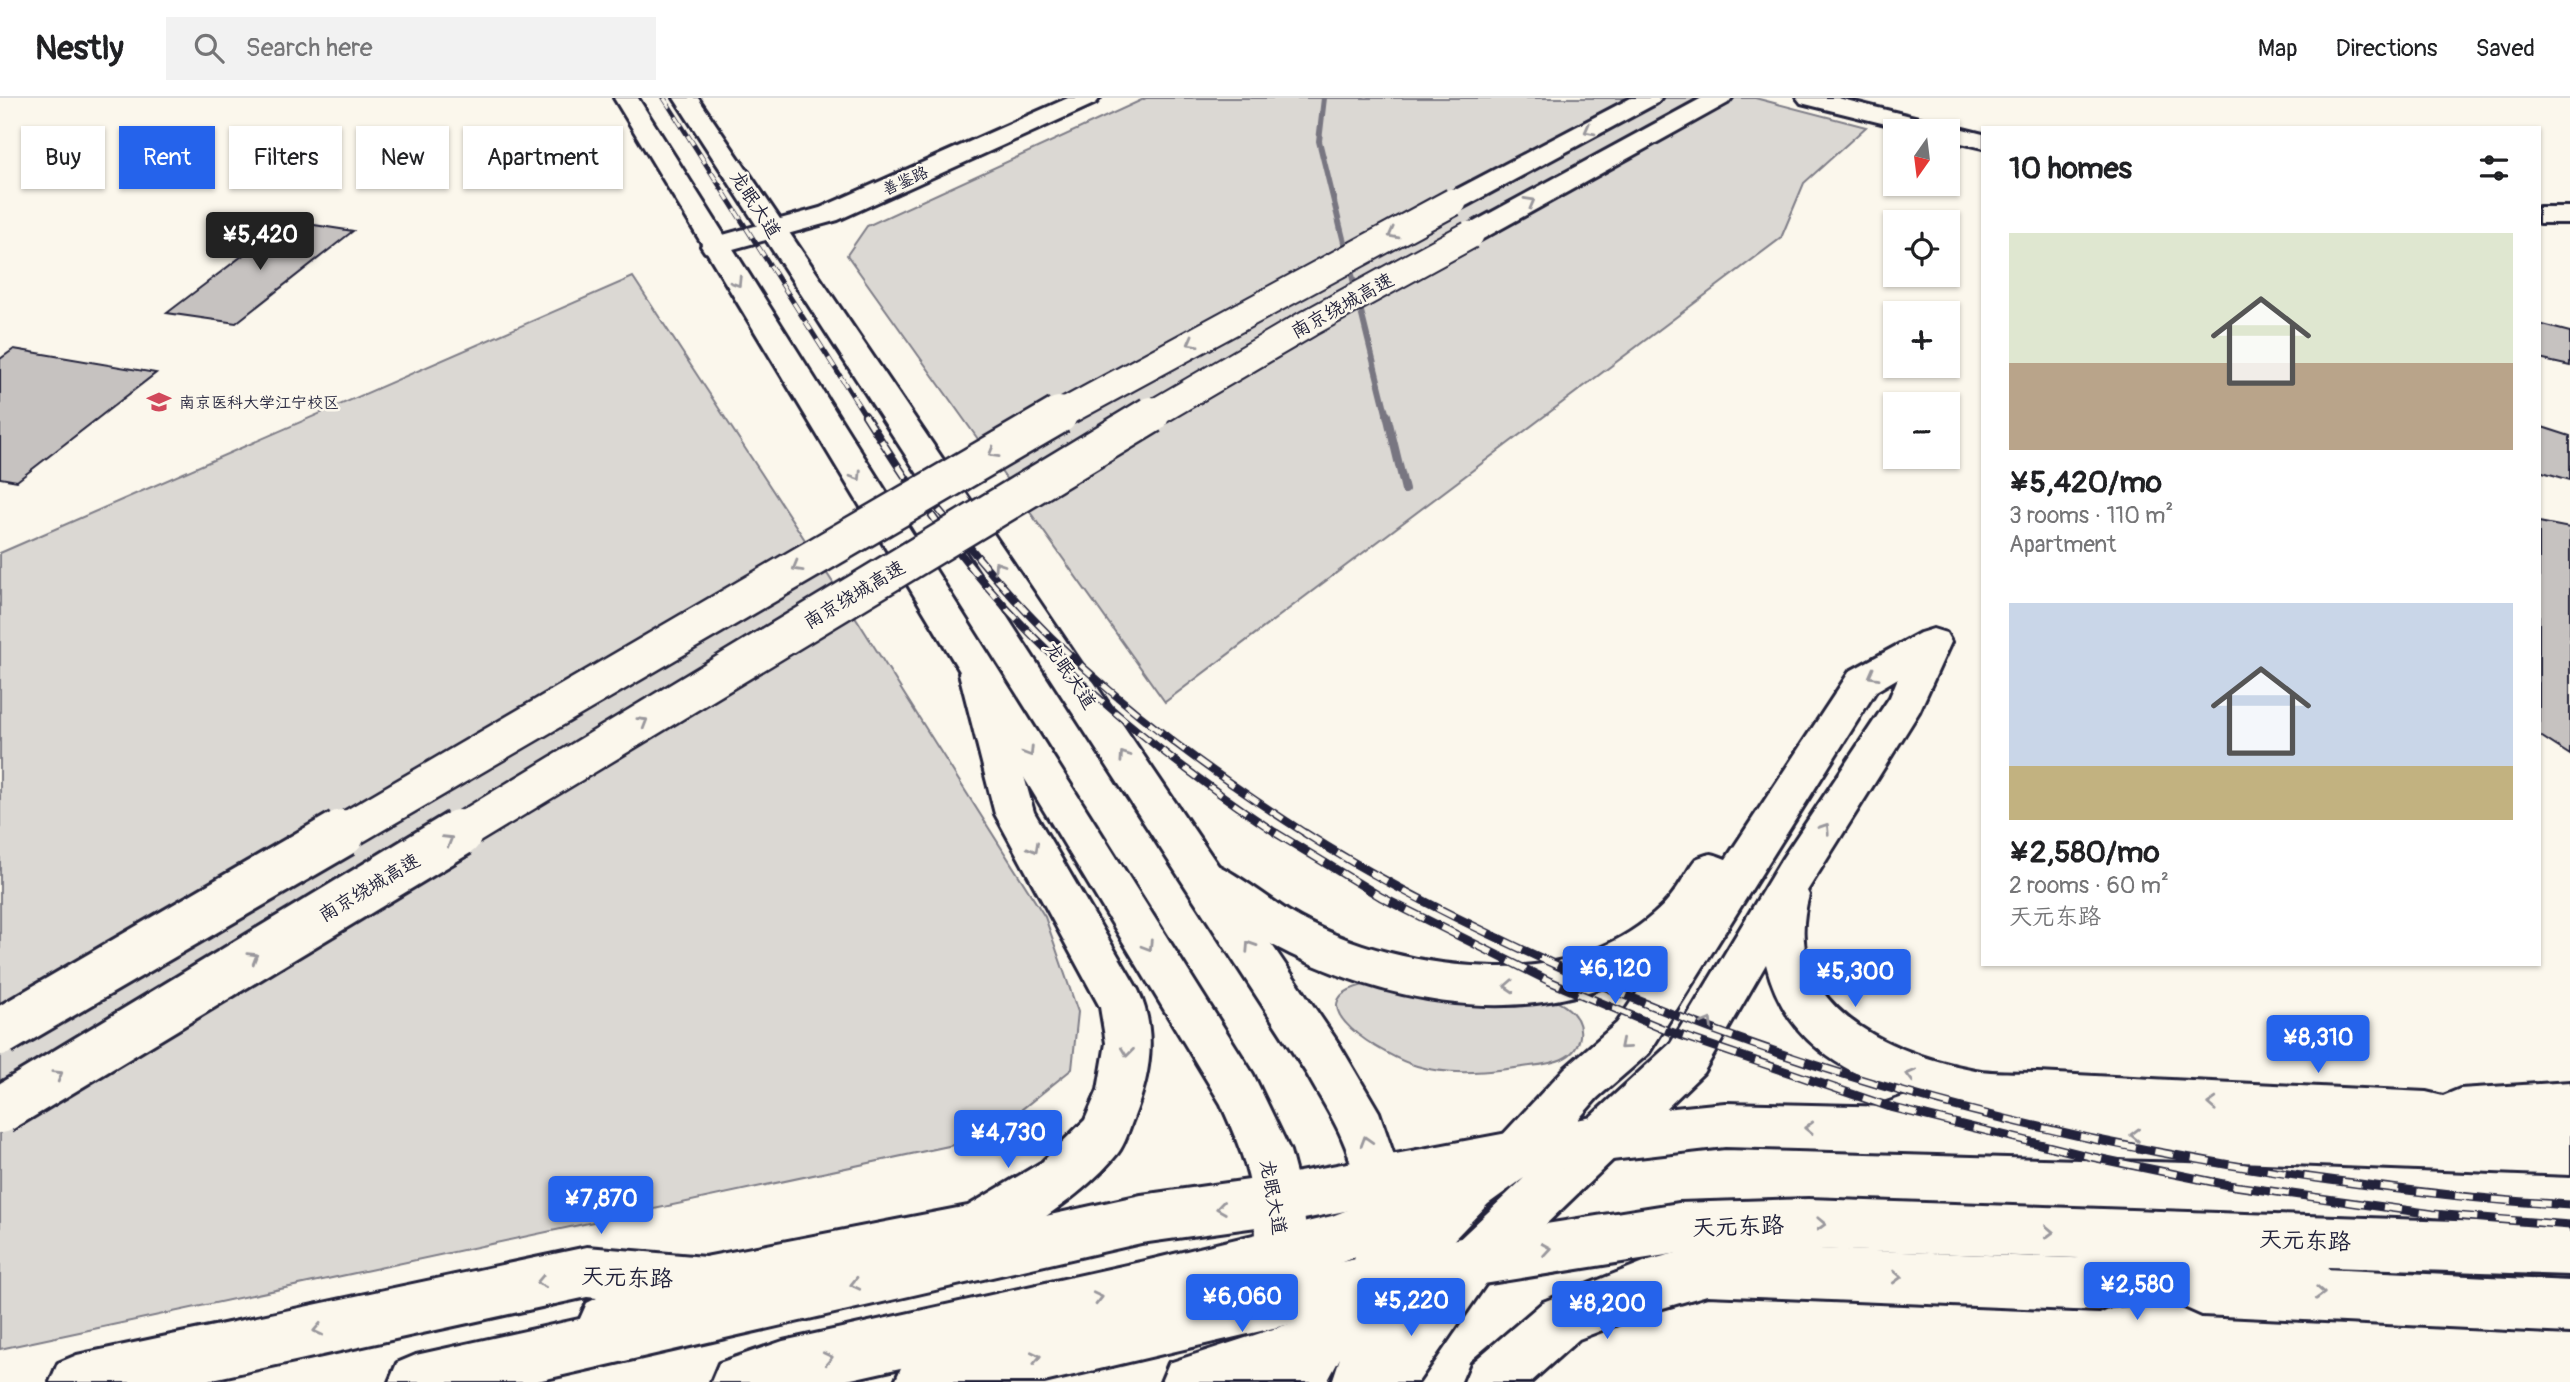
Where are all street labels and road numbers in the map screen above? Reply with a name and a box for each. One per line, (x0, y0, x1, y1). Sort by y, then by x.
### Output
street label: 善鉴路 (879, 162, 931, 200)
street label: 龙眠大道 (724, 166, 786, 243)
street label: 南京绕城高速 (1287, 268, 1398, 344)
street label: 南京绕城高速 (799, 555, 910, 635)
street label: 龙眠大道 (1039, 637, 1101, 714)
street label: 南京绕城高速 (314, 848, 425, 928)
street label: 龙眠大道 (1255, 1158, 1291, 1237)
street label: 天元东路 (1692, 1210, 1784, 1243)
street label: 天元东路 (2259, 1224, 2351, 1257)
street label: 天元东路 (581, 1261, 673, 1294)

